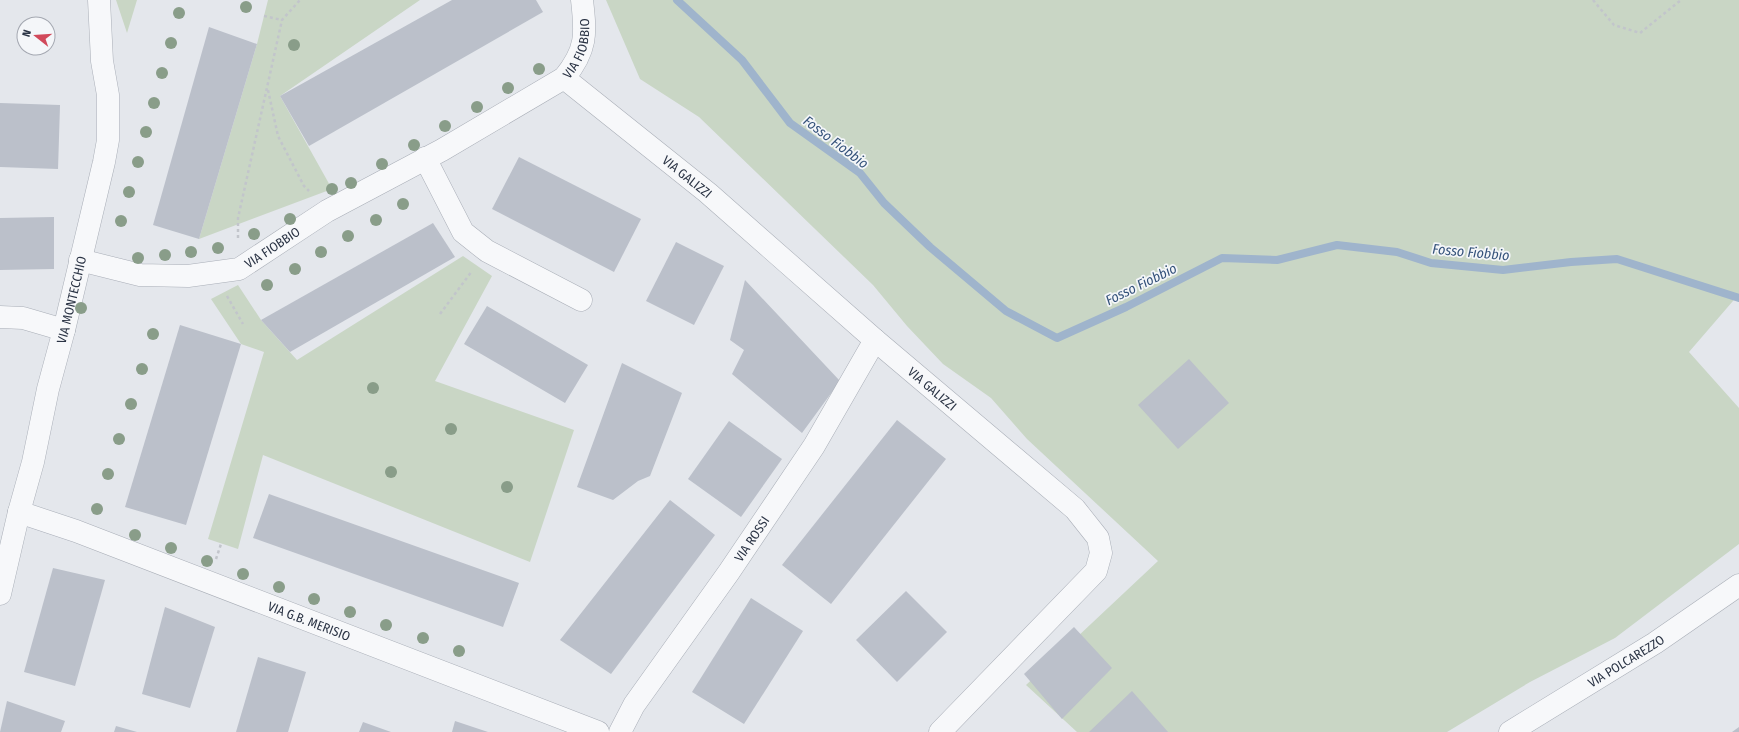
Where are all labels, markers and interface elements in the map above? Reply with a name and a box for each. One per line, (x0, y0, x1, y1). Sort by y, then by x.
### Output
north arrow (16, 16, 56, 56)
street label: VIA FIOBBIO (560, 18, 592, 81)
text: N (20, 28, 34, 38)
water label: Fosso Fiobbio (800, 112, 872, 172)
street label: VIA GALIZZI (659, 153, 715, 201)
street label: VIA FIOBBIO (242, 224, 303, 271)
water label: Fosso Fiobbio (1432, 241, 1510, 264)
street label: VIA MONTECCHIO (54, 254, 89, 345)
water label: Fosso Fiobbio (1103, 260, 1180, 309)
street label: VIA GALIZZI (905, 364, 960, 414)
street label: VIA ROSSI (731, 514, 772, 564)
street label: VIA G.B. MERISIO (266, 599, 352, 644)
street label: VIA POLCAREZZO (1585, 632, 1667, 690)

